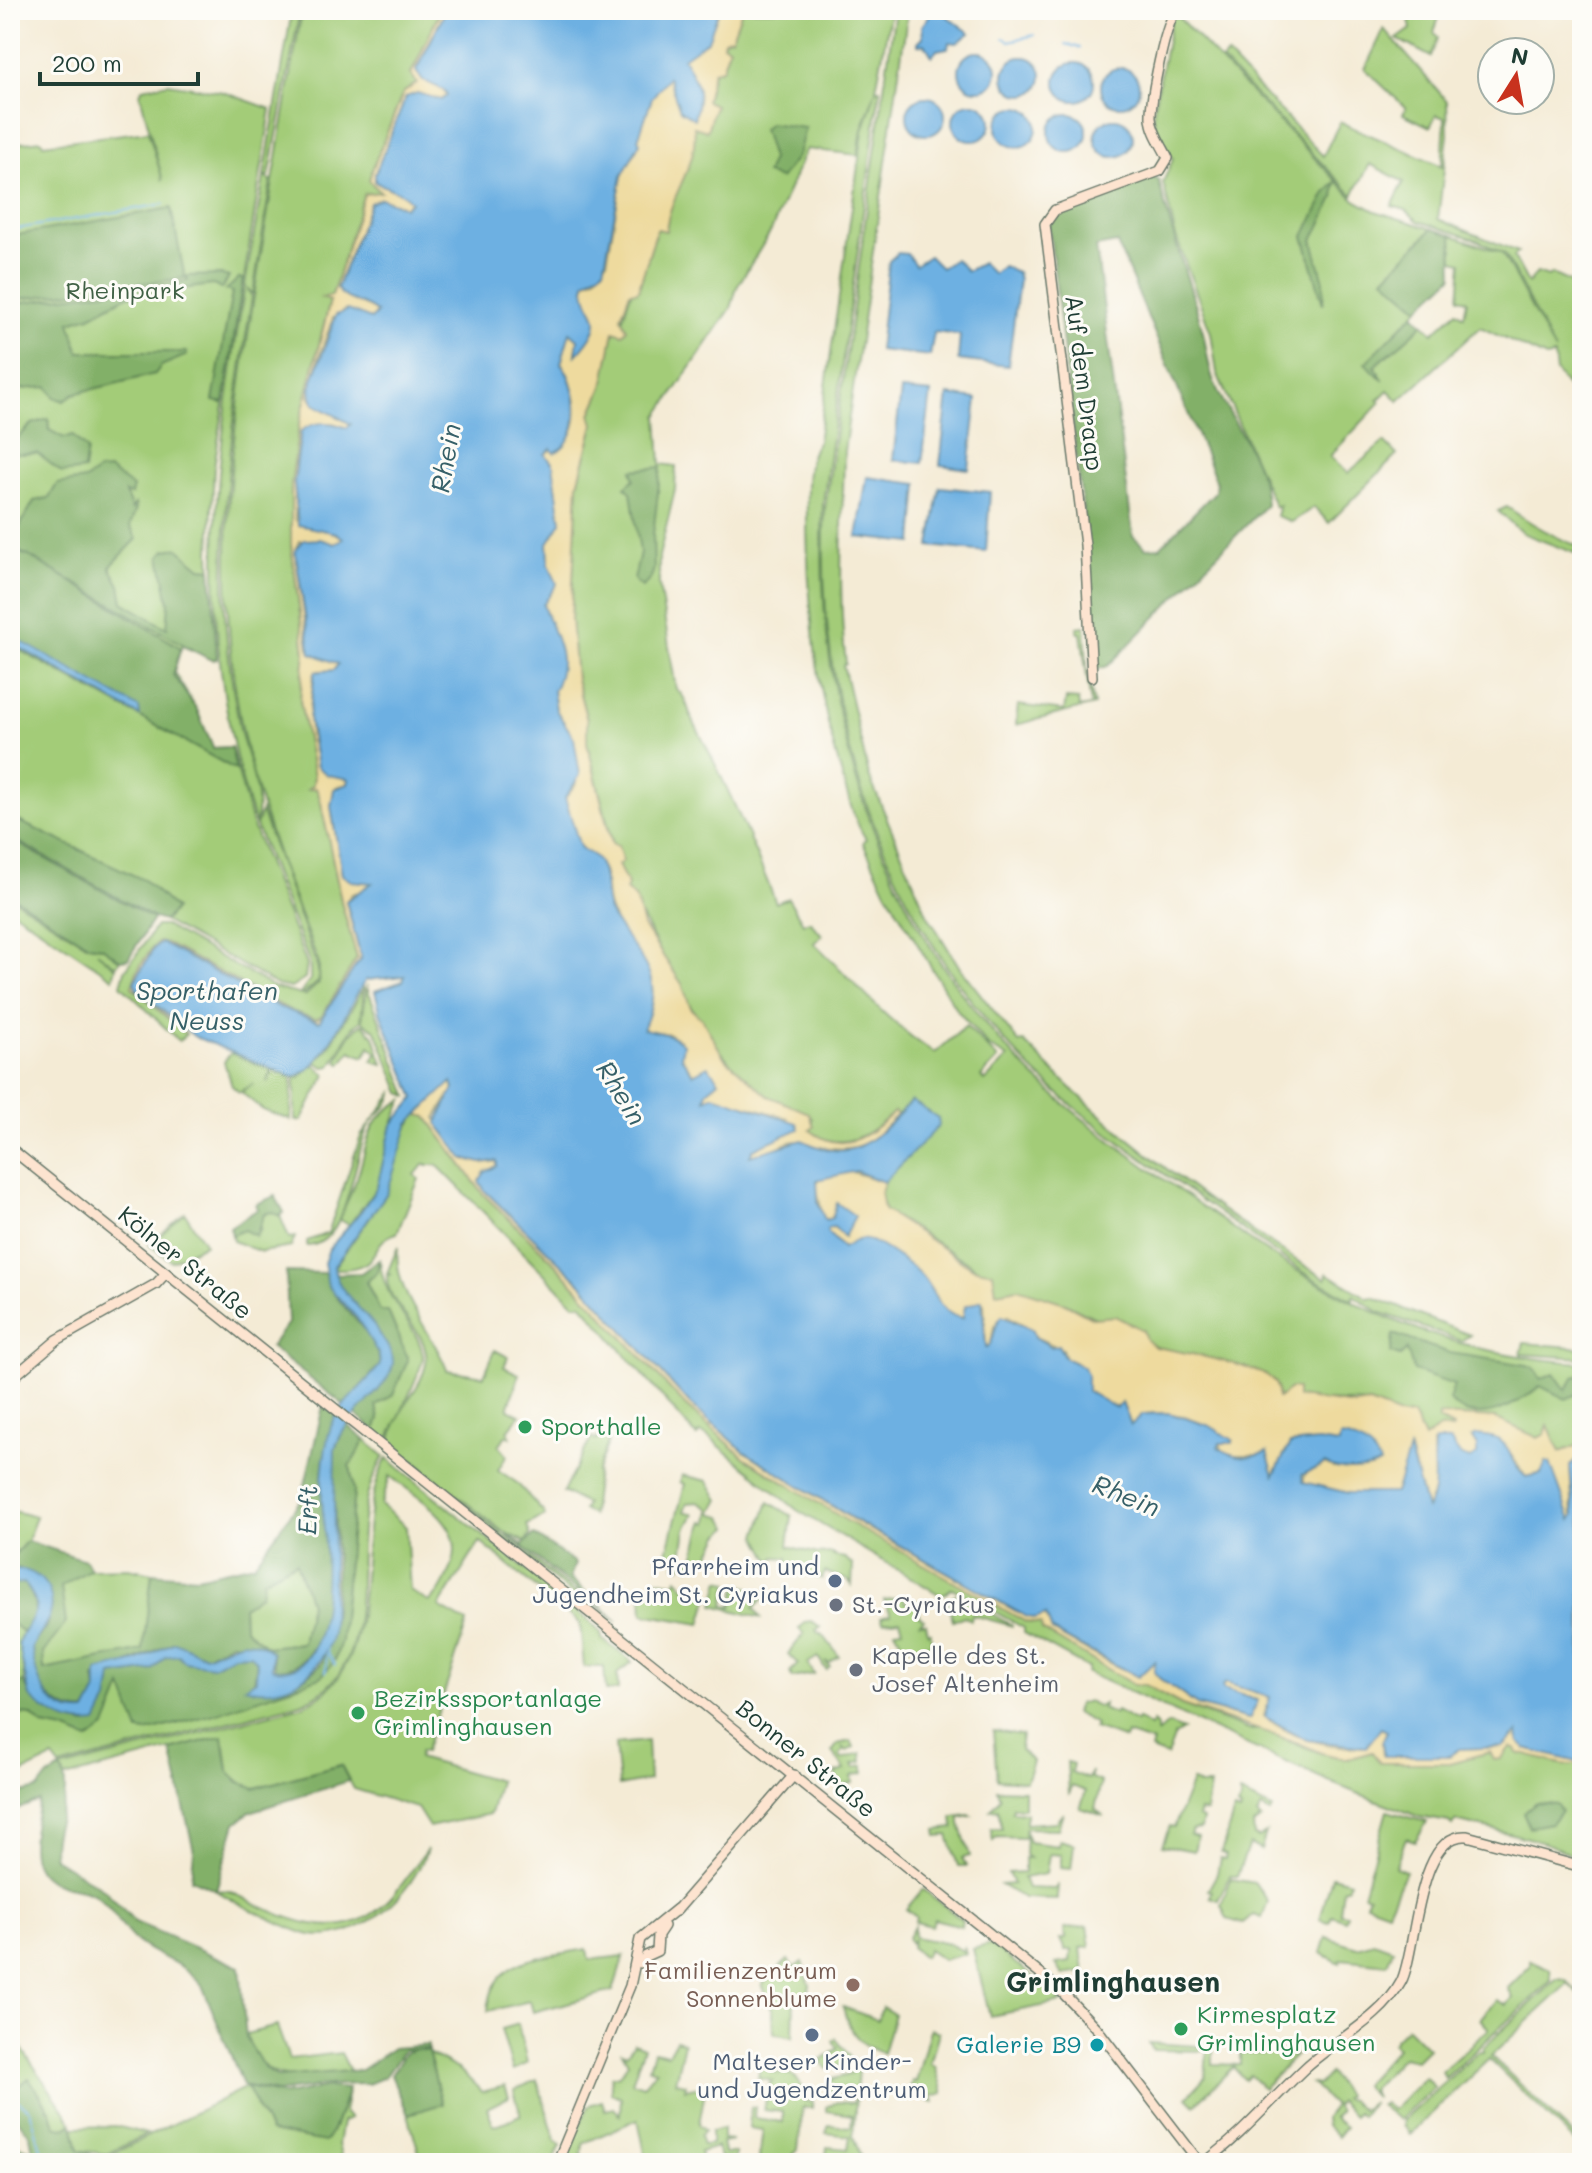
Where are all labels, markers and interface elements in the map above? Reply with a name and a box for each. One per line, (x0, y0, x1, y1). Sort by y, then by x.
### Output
scale bar (40, 36, 198, 86)
north arrow (1476, 36, 1556, 116)
text: N (1509, 40, 1531, 72)
text: 200 m (52, 47, 122, 78)
park label: Rheinpark (66, 274, 184, 305)
street label: Auf dem Draap (1059, 293, 1112, 472)
water label: Rhein (422, 421, 468, 495)
water label: Sporthafen Neuss (136, 973, 278, 1037)
water label: Rhein (589, 1054, 655, 1131)
street label: Kölner Straße (113, 1198, 259, 1325)
place label: Sporthalle (541, 1410, 662, 1441)
marker: Sporthalle (516, 1418, 534, 1436)
water label: Rhein (1088, 1466, 1165, 1524)
water label: Erft (290, 1485, 324, 1535)
place label: Pfarrheim und Jugendheim St. Cyriakus (532, 1550, 819, 1609)
marker: Pfarrheim und Jugendheim St. Cyriakus (826, 1572, 844, 1590)
place label: St.-Cyriakus (852, 1588, 995, 1619)
marker: St.-Cyriakus (827, 1596, 845, 1614)
place label: Kapelle des St. Josef Altenheim (872, 1639, 1059, 1698)
marker: Kapelle des St. Josef Altenheim (847, 1661, 865, 1679)
place label: Bezirkssportanlage Grimlinghausen (374, 1682, 602, 1741)
street label: Bonner Straße (731, 1692, 883, 1824)
marker: Bezirkssportanlage Grimlinghausen (349, 1704, 367, 1722)
place label: Familienzentrum Sonnenblume (644, 1954, 837, 2013)
district label: Grimlinghausen (1006, 1963, 1220, 1999)
marker: Familienzentrum Sonnenblume (844, 1976, 862, 1994)
place label: Kirmesplatz Grimlinghausen (1197, 1998, 1375, 2057)
marker: Kirmesplatz Grimlinghausen (1172, 2020, 1190, 2038)
marker: Malteser Kinder- und Jugendzentrum (803, 2026, 821, 2044)
place label: Galerie B9 (956, 2028, 1081, 2059)
marker: Galerie B9 (1088, 2036, 1106, 2054)
place label: Malteser Kinder- und Jugendzentrum (697, 2045, 927, 2104)

